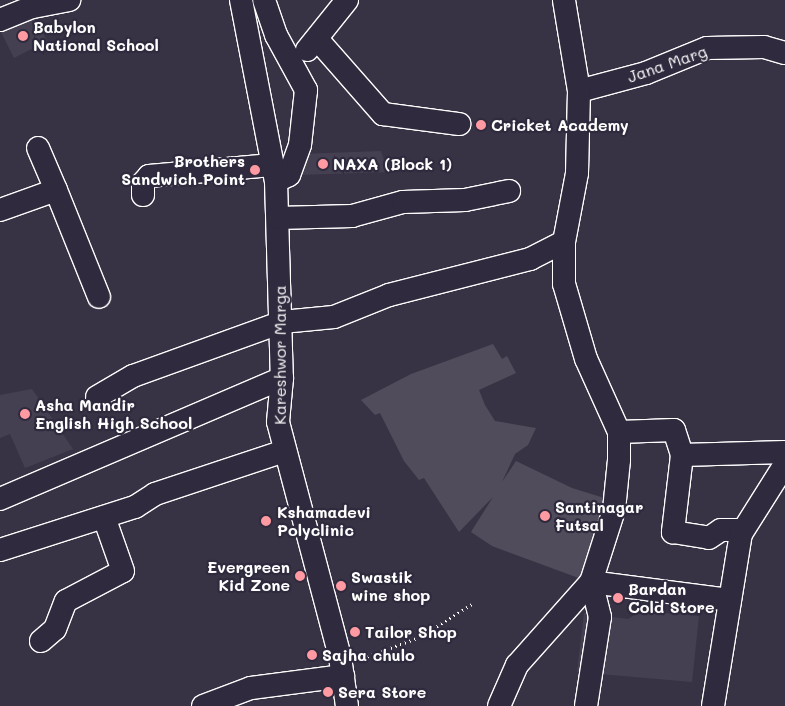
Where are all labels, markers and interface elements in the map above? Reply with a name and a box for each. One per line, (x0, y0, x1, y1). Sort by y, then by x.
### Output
place label: Babylon National School (33, 17, 159, 55)
marker: Babylon National School (17, 30, 29, 42)
street label: Jana Marg (625, 41, 709, 87)
place label: Cricket Academy (491, 115, 629, 135)
marker: Cricket Academy (475, 119, 487, 131)
place label: Brothers Sandwich Point (121, 151, 245, 189)
place label: NAXA (Block 1) (333, 154, 452, 174)
marker: NAXA (Block 1) (317, 158, 329, 170)
marker: Brothers Sandwich Point (249, 164, 261, 176)
street label: Kareshwor Marga (270, 285, 290, 425)
place label: Asha Mandir English High School (35, 395, 192, 433)
marker: Asha Mandir English High School (19, 408, 31, 420)
place label: Santinagar Futsal (555, 497, 643, 535)
place label: Kshamadevi Polyclinic (277, 502, 371, 540)
marker: Santinagar Futsal (539, 510, 551, 522)
marker: Kshamadevi Polyclinic (259, 514, 273, 528)
place label: Evergreen Kid Zone (207, 557, 290, 595)
place label: Swastik wine shop (351, 567, 430, 605)
marker: Evergreen Kid Zone (294, 570, 306, 582)
place label: Bardan Cold Store (628, 579, 714, 617)
marker: Swastik wine shop (335, 580, 347, 592)
marker: Bardan Cold Store (612, 592, 624, 604)
place label: Tailor Shop (365, 622, 457, 642)
marker: Tailor Shop (349, 626, 361, 638)
place label: Sajha chulo (322, 645, 415, 665)
marker: Sajha chulo (306, 649, 318, 661)
place label: Sera Store (338, 682, 426, 702)
marker: Sera Store (322, 686, 334, 698)

